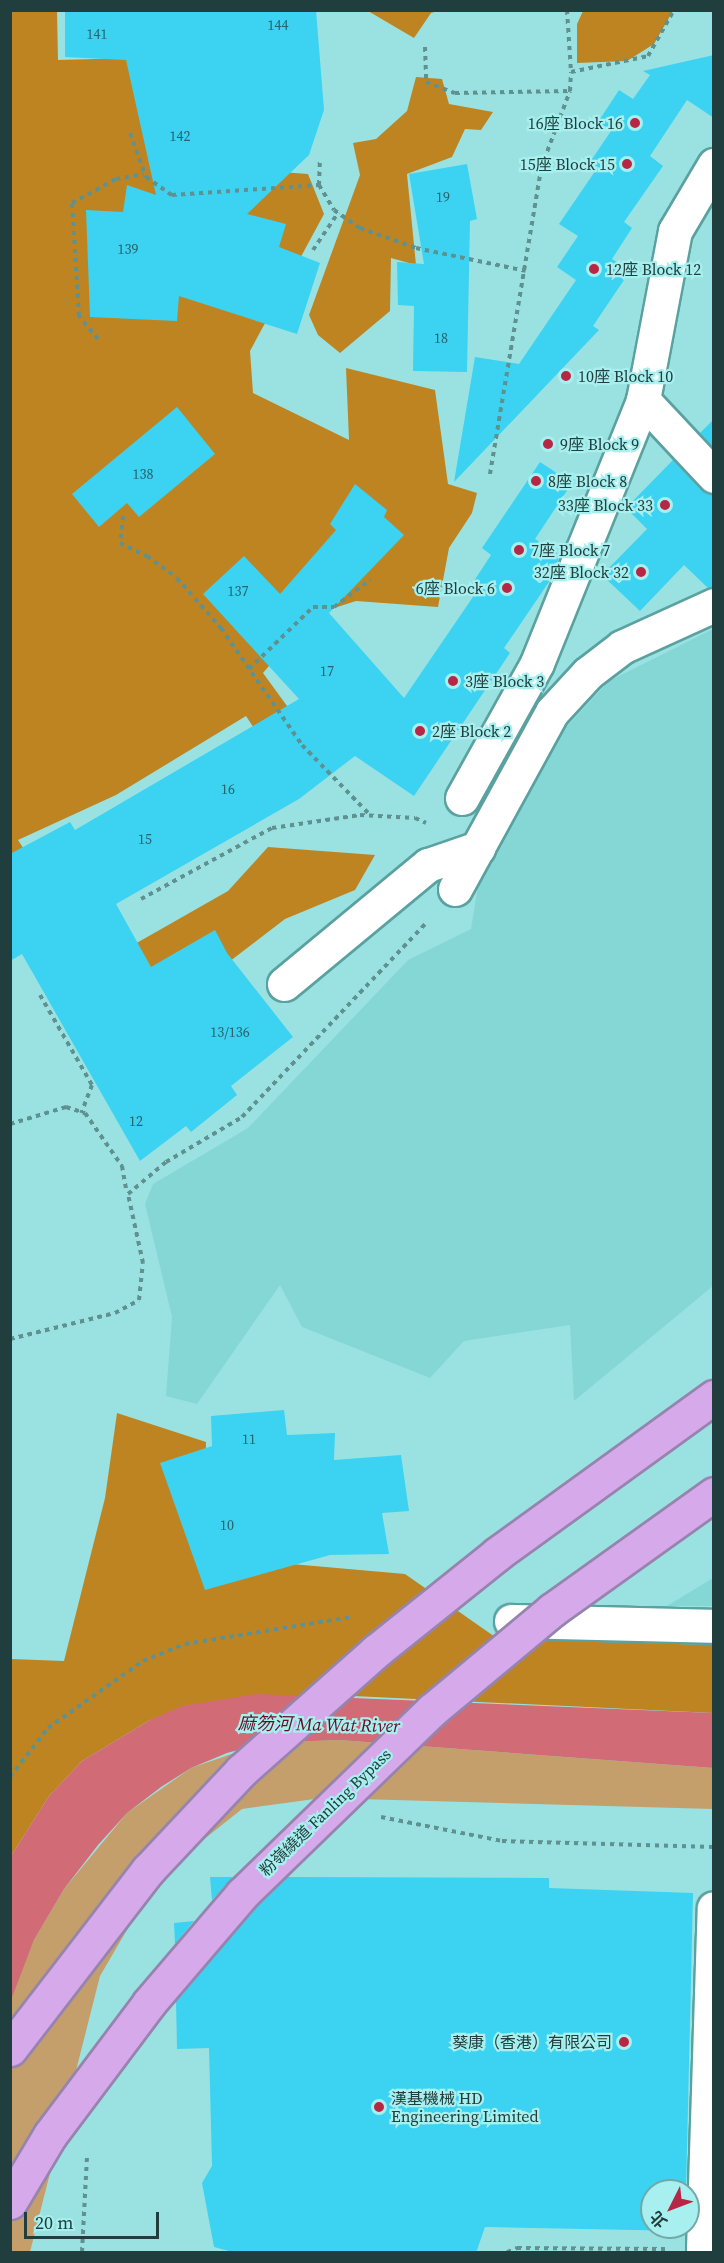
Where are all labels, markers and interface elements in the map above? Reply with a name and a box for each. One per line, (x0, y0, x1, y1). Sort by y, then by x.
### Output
house number: 144 (268, 17, 288, 33)
house number: 141 (87, 26, 107, 42)
place label: 16座 Block 16 (528, 113, 623, 133)
marker: 16座 Block 16 (628, 116, 642, 130)
house number: 142 (170, 128, 190, 144)
place label: 15座 Block 15 (520, 154, 615, 174)
marker: 15座 Block 15 (620, 157, 634, 171)
house number: 19 (436, 189, 450, 205)
house number: 139 (118, 241, 138, 257)
place label: 12座 Block 12 (606, 259, 701, 279)
marker: 12座 Block 12 (587, 262, 601, 276)
house number: 18 (434, 330, 448, 346)
place label: 10座 Block 10 (578, 366, 673, 386)
marker: 10座 Block 10 (559, 369, 573, 383)
place label: 9座 Block 9 (560, 434, 639, 454)
marker: 9座 Block 9 (541, 437, 555, 451)
house number: 138 (133, 466, 153, 482)
place label: 8座 Block 8 (548, 471, 627, 491)
marker: 8座 Block 8 (529, 474, 543, 488)
place label: 33座 Block 33 (558, 495, 653, 515)
marker: 33座 Block 33 (658, 498, 672, 512)
place label: 7座 Block 7 (531, 540, 610, 560)
marker: 7座 Block 7 (512, 543, 526, 557)
place label: 32座 Block 32 (534, 562, 629, 582)
marker: 32座 Block 32 (634, 565, 648, 579)
place label: 6座 Block 6 (416, 578, 495, 598)
marker: 6座 Block 6 (500, 581, 514, 595)
house number: 137 (228, 583, 248, 599)
house number: 17 (320, 663, 334, 679)
place label: 3座 Block 3 (465, 671, 544, 691)
marker: 3座 Block 3 (446, 674, 460, 688)
place label: 2座 Block 2 (432, 721, 511, 741)
marker: 2座 Block 2 (413, 724, 427, 738)
house number: 16 (221, 781, 235, 797)
house number: 15 (138, 831, 152, 847)
house number: 13/136 (210, 1024, 250, 1040)
house number: 12 (129, 1113, 143, 1129)
house number: 11 (242, 1431, 256, 1447)
house number: 10 (220, 1517, 234, 1533)
water label: 麻笏河 Ma Wat River (238, 1713, 400, 1737)
street label: 粉嶺繞道 Fanling Bypass (255, 1744, 395, 1880)
place label: 葵康（香港）有限公司 (452, 2032, 612, 2052)
marker: 葵康（香港）有限公司 (617, 2035, 631, 2049)
place label: 漢基機械 HD Engineering Limited (391, 2088, 539, 2126)
marker: 漢基機械 HD Engineering Limited (372, 2100, 386, 2114)
north arrow (640, 2179, 700, 2239)
scale bar (27, 2200, 162, 2238)
text: 北 (645, 2206, 672, 2233)
text: 20 m (35, 2210, 73, 2235)

